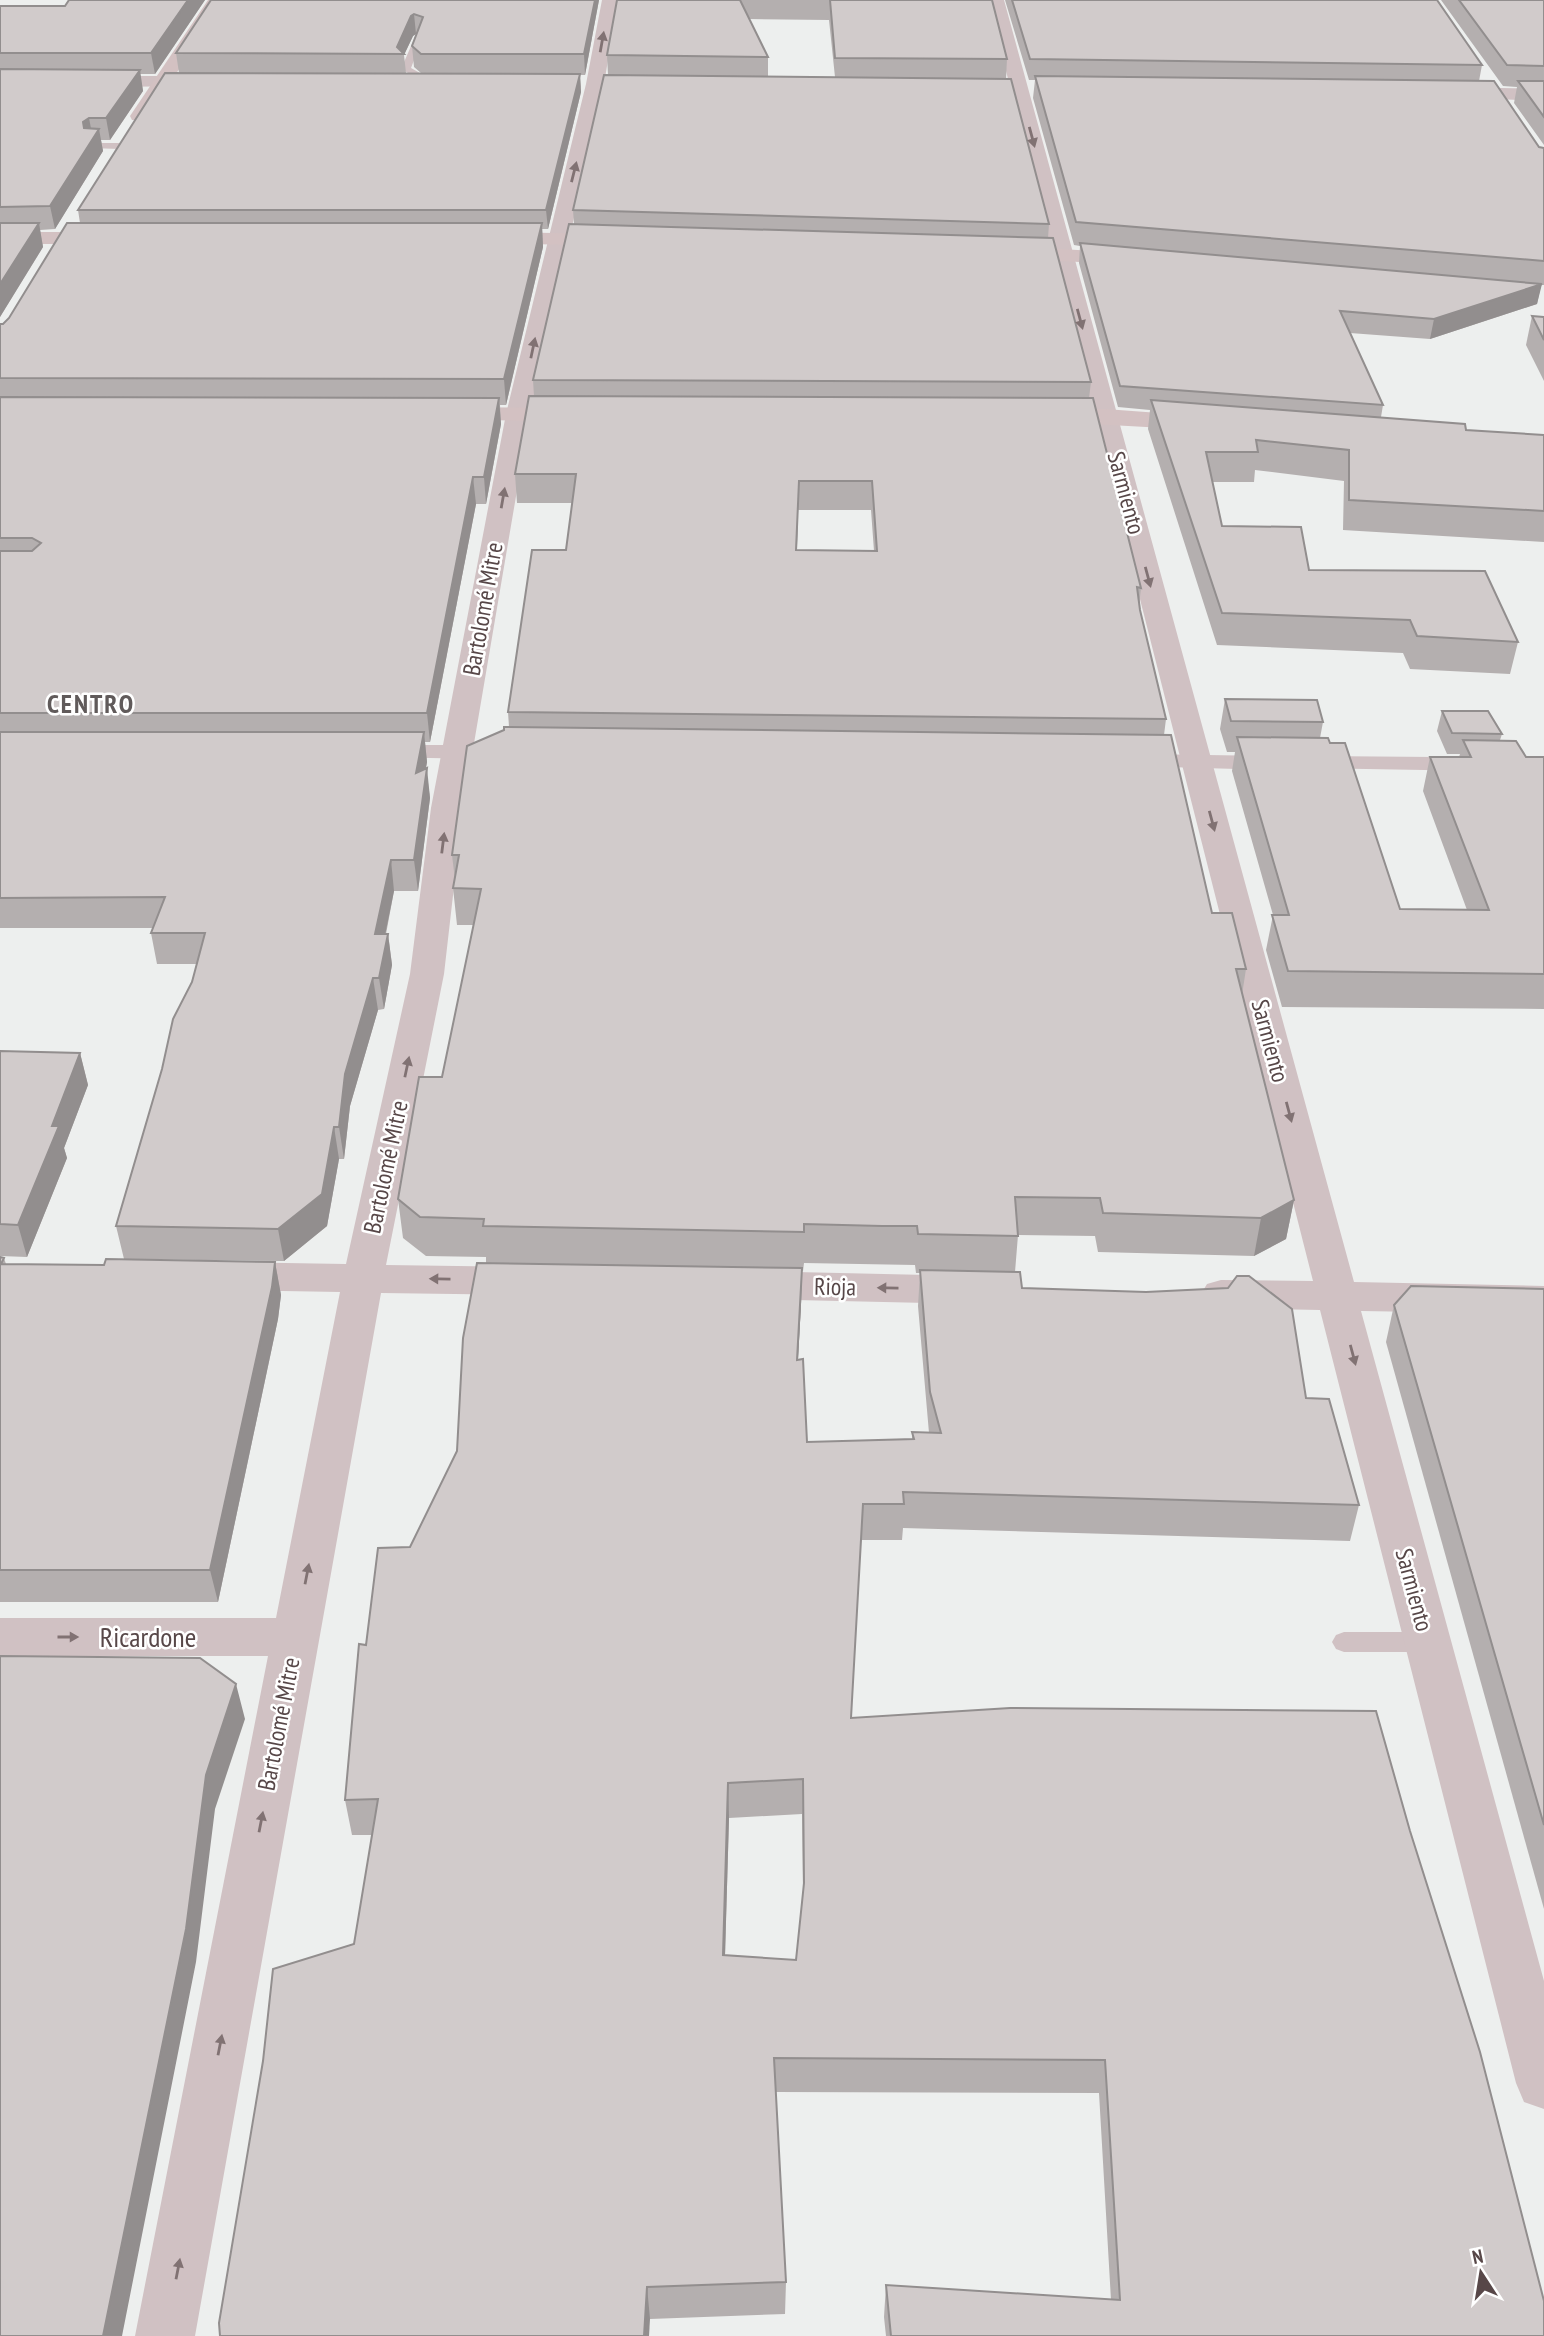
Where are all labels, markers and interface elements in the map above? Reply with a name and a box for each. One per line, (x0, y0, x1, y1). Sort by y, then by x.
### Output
one-way arrow (597, 31, 608, 53)
one-way arrow (1027, 126, 1038, 148)
one-way arrow (569, 160, 580, 182)
one-way arrow (1075, 309, 1086, 331)
one-way arrow (528, 337, 539, 359)
street label: Sarmiento (1101, 448, 1152, 538)
one-way arrow (498, 487, 509, 509)
street label: Bartolomé Mitre (456, 540, 509, 678)
one-way arrow (1143, 566, 1154, 588)
district label: CENTRO (47, 687, 135, 720)
one-way arrow (1207, 810, 1218, 832)
one-way arrow (438, 832, 449, 854)
street label: Sarmiento (1245, 996, 1296, 1086)
one-way arrow (402, 1056, 413, 1078)
street label: Bartolomé Mitre (356, 1098, 415, 1236)
one-way arrow (1284, 1101, 1295, 1123)
street label: Rioja (814, 1271, 856, 1302)
one-way arrow (429, 1274, 451, 1285)
one-way arrow (877, 1282, 899, 1294)
one-way arrow (1348, 1345, 1359, 1367)
street label: Sarmiento (1389, 1545, 1440, 1635)
one-way arrow (302, 1563, 313, 1585)
street label: Ricardone (100, 1618, 196, 1655)
one-way arrow (57, 1631, 79, 1643)
street label: Bartolomé Mitre (250, 1655, 307, 1793)
one-way arrow (256, 1811, 267, 1833)
one-way arrow (214, 2034, 225, 2056)
north arrow (1446, 2238, 1516, 2308)
text: N (1470, 2244, 1485, 2269)
one-way arrow (173, 2258, 184, 2280)

